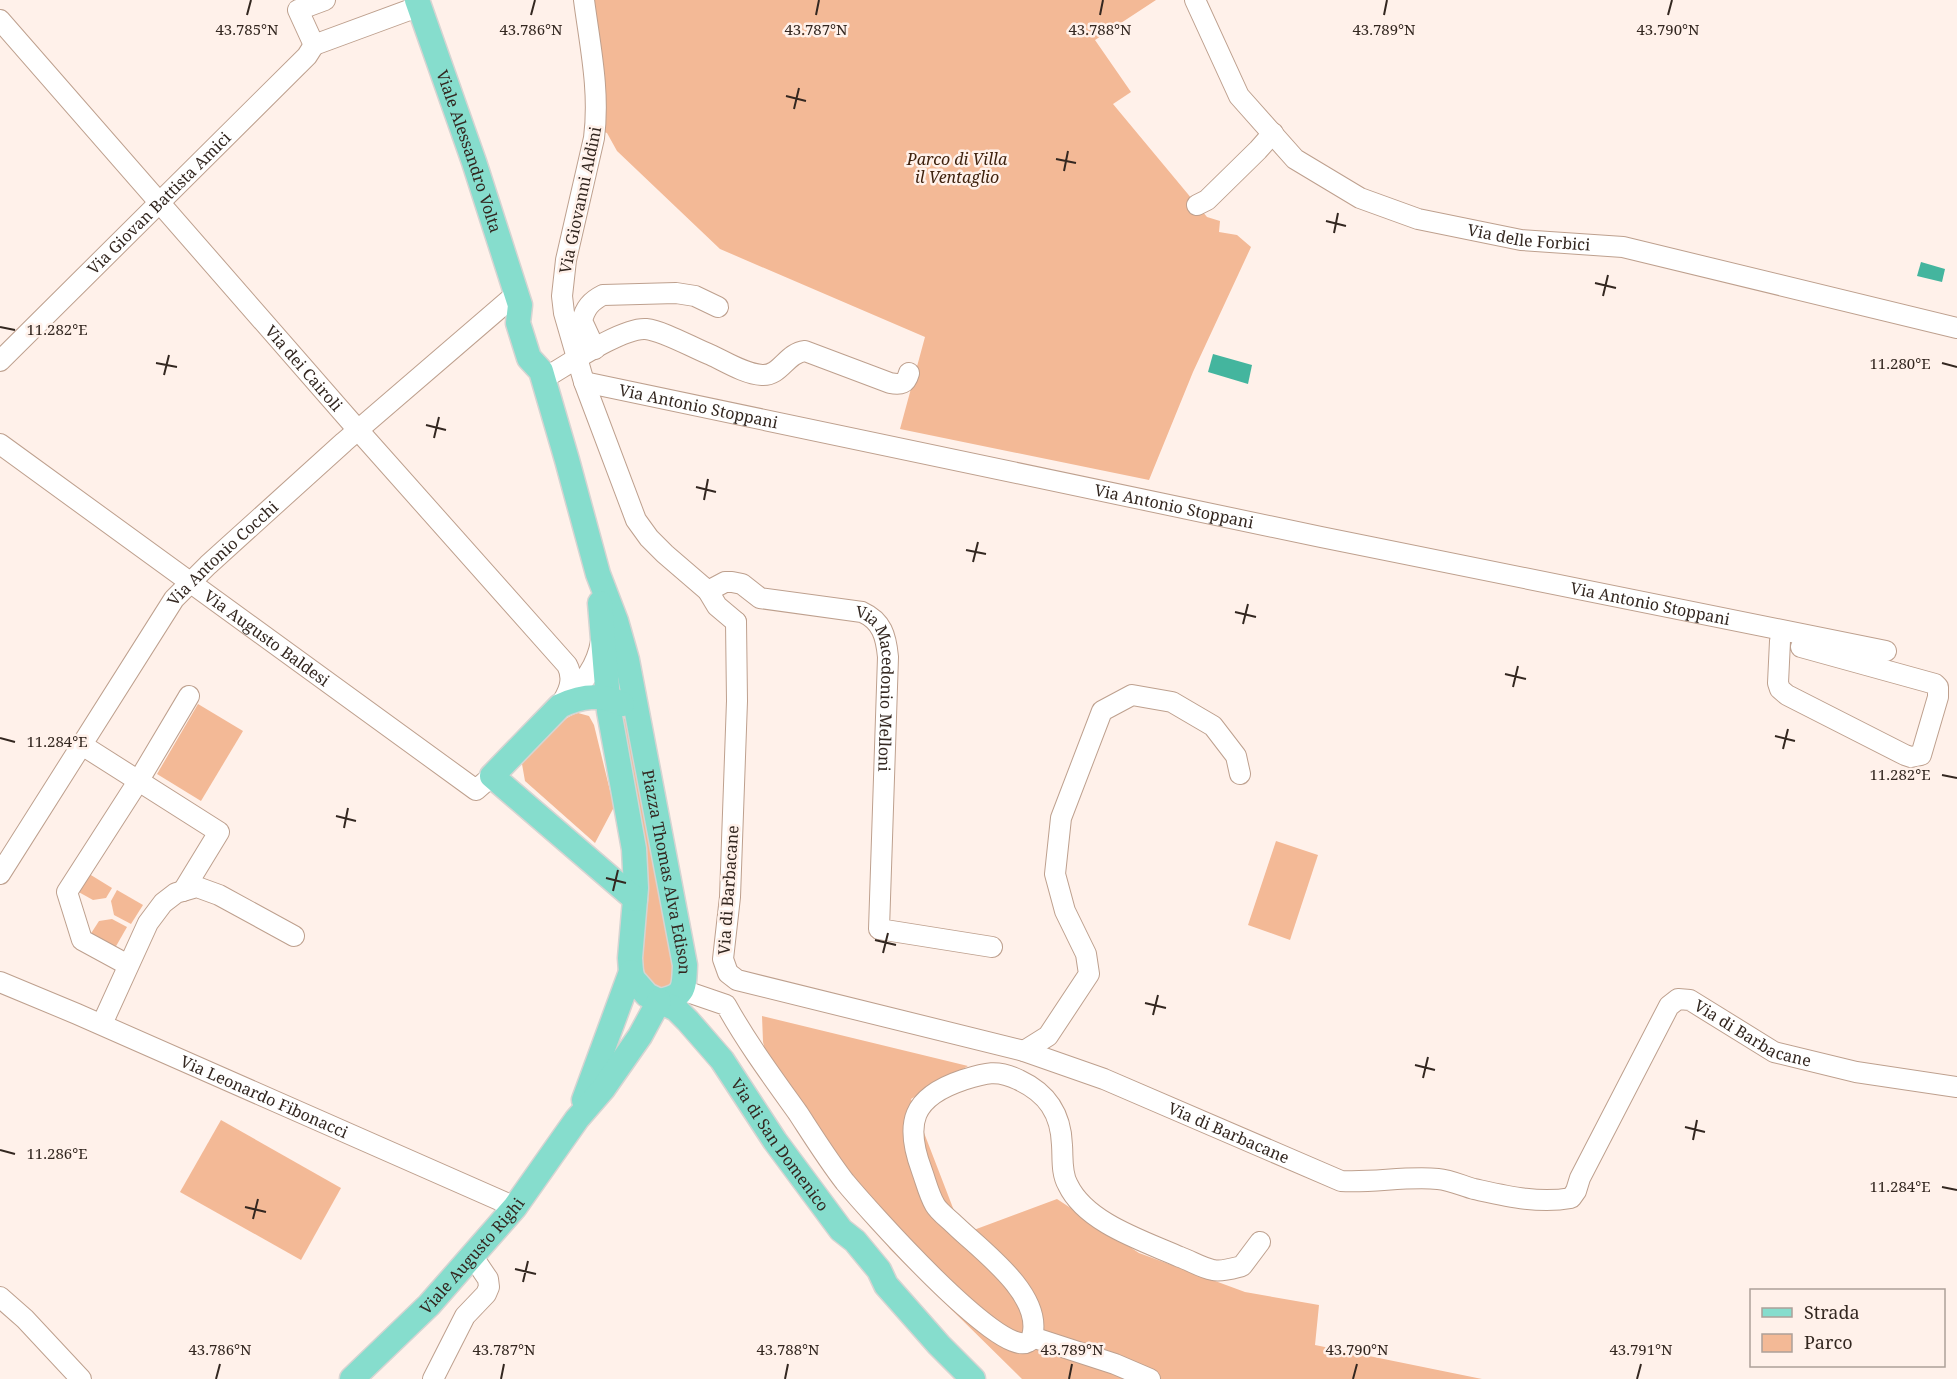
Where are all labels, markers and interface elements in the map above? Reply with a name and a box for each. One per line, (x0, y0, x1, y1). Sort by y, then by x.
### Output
text: 43.785°N (215, 19, 279, 39)
text: 43.786°N (499, 19, 563, 39)
text: 43.787°N (784, 19, 848, 39)
text: 43.788°N (1068, 19, 1132, 39)
text: 43.789°N (1352, 19, 1416, 39)
text: 43.790°N (1636, 19, 1700, 39)
street label: Viale Alessandro Volta (431, 67, 507, 235)
street label: Via Giovanni Aldini (554, 125, 606, 275)
street label: Via Giovan Battista Amici (82, 127, 236, 279)
park label: Parco di Villa il Ventaglio (906, 148, 1008, 188)
street label: Via delle Forbici (1466, 218, 1591, 256)
text: 11.282°E (26, 319, 88, 339)
street label: Via dei Cairoli (260, 320, 348, 416)
text: 11.280°E (1869, 353, 1931, 373)
street label: Via Antonio Stoppani (617, 379, 780, 434)
street label: Via Antonio Stoppani (1092, 479, 1256, 534)
street label: Via Antonio Cocchi (162, 496, 283, 610)
street label: Via Antonio Stoppani (1569, 577, 1732, 630)
street label: Via Augusto Baldesi (200, 585, 334, 691)
street label: Via Macedonio Melloni (855, 600, 899, 772)
text: 11.284°E (26, 731, 88, 751)
text: 11.282°E (1869, 764, 1931, 784)
street label: Piazza Thomas Alva Edison (637, 768, 696, 975)
street label: Via di Barbacane (712, 824, 744, 956)
street label: Via di Barbacane (1690, 994, 1814, 1072)
street label: Via Leonardo Fibonacci (177, 1050, 351, 1143)
street label: Via di San Domenico (726, 1074, 834, 1215)
street label: Via di Barbacane (1165, 1097, 1293, 1168)
text: 11.286°E (26, 1143, 88, 1163)
text: 11.284°E (1869, 1176, 1931, 1196)
street label: Viale Augusto Righi (415, 1193, 529, 1319)
legend (1750, 1289, 1945, 1367)
text: Strada (1804, 1300, 1860, 1324)
text: Parco (1804, 1330, 1853, 1354)
text: 43.786°N (188, 1339, 252, 1359)
text: 43.787°N (472, 1339, 536, 1359)
text: 43.788°N (756, 1339, 820, 1359)
text: 43.789°N (1040, 1339, 1104, 1359)
text: 43.790°N (1325, 1339, 1389, 1359)
text: 43.791°N (1609, 1339, 1673, 1359)

